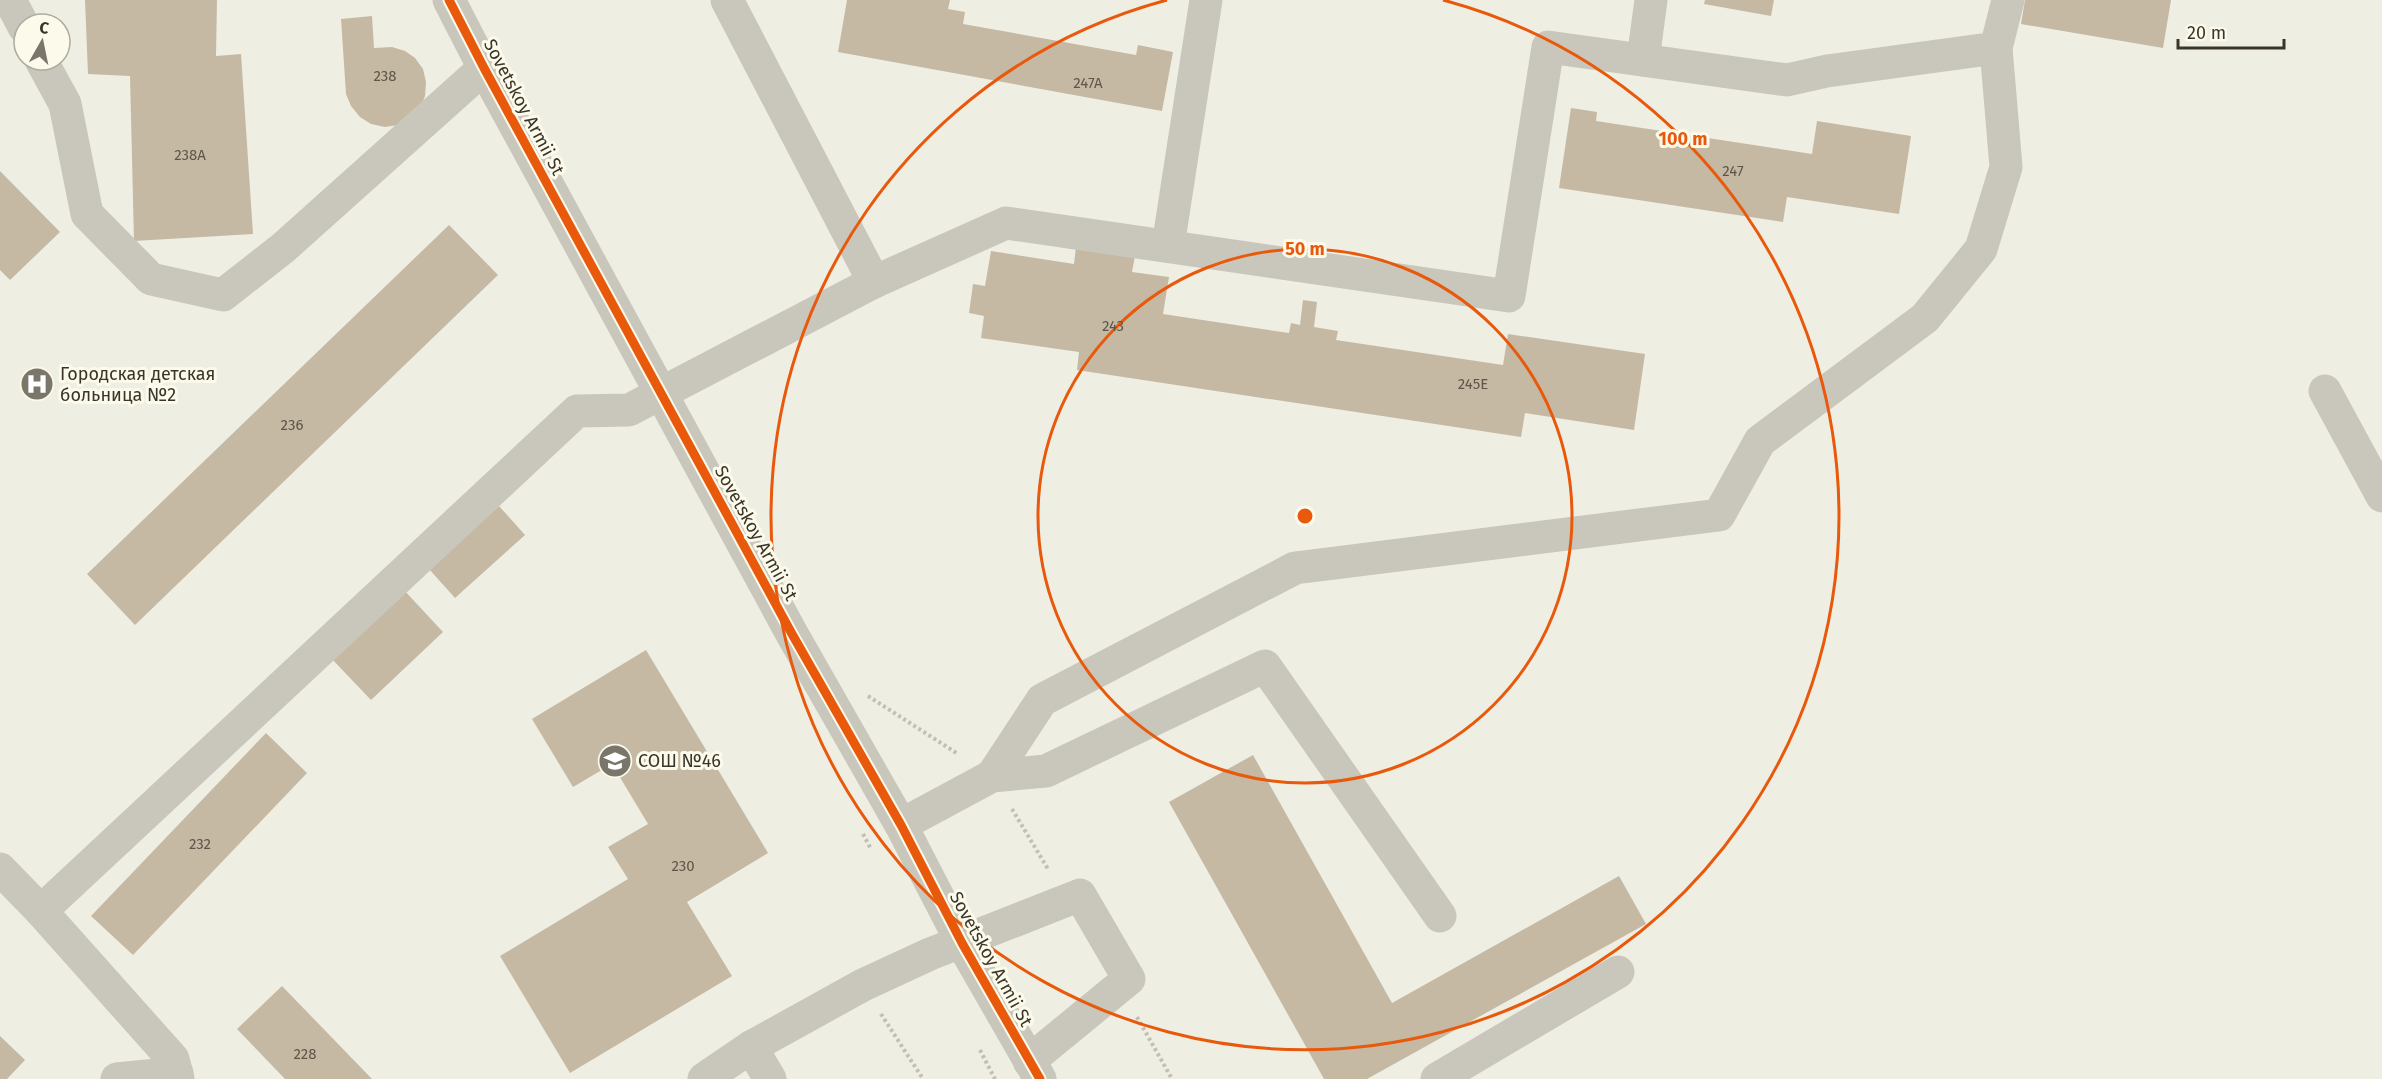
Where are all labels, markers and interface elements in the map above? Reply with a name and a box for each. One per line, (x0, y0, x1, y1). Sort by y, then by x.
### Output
north arrow (12, 12, 72, 72)
scale bar (2178, 12, 2284, 50)
text: С (38, 18, 51, 38)
text: 20 m (2187, 22, 2226, 44)
street label: Sovetskoy Armii St (479, 35, 569, 179)
house number: 238 (373, 67, 397, 85)
house number: 247А (1073, 74, 1103, 92)
text: 100 m (1659, 128, 1707, 150)
house number: 238А (174, 146, 206, 164)
house number: 247 (1722, 162, 1744, 180)
text: 50 m (1285, 238, 1325, 260)
house number: 243 (1102, 317, 1124, 335)
place label: Городская детская больница №2 (60, 363, 215, 406)
hospital icon: Городская детская больница №2 (19, 366, 55, 402)
house number: 245Е (1458, 375, 1488, 393)
house number: 236 (281, 416, 303, 434)
street label: Sovetskoy Armii St (710, 462, 802, 605)
centre of rings (1295, 506, 1315, 526)
school or university icon: СОШ №46 (597, 743, 633, 779)
place label: СОШ №46 (638, 750, 721, 772)
house number: 232 (189, 835, 211, 853)
house number: 230 (671, 857, 695, 875)
street label: Sovetskoy Armii St (945, 888, 1037, 1031)
house number: 228 (293, 1045, 317, 1063)

